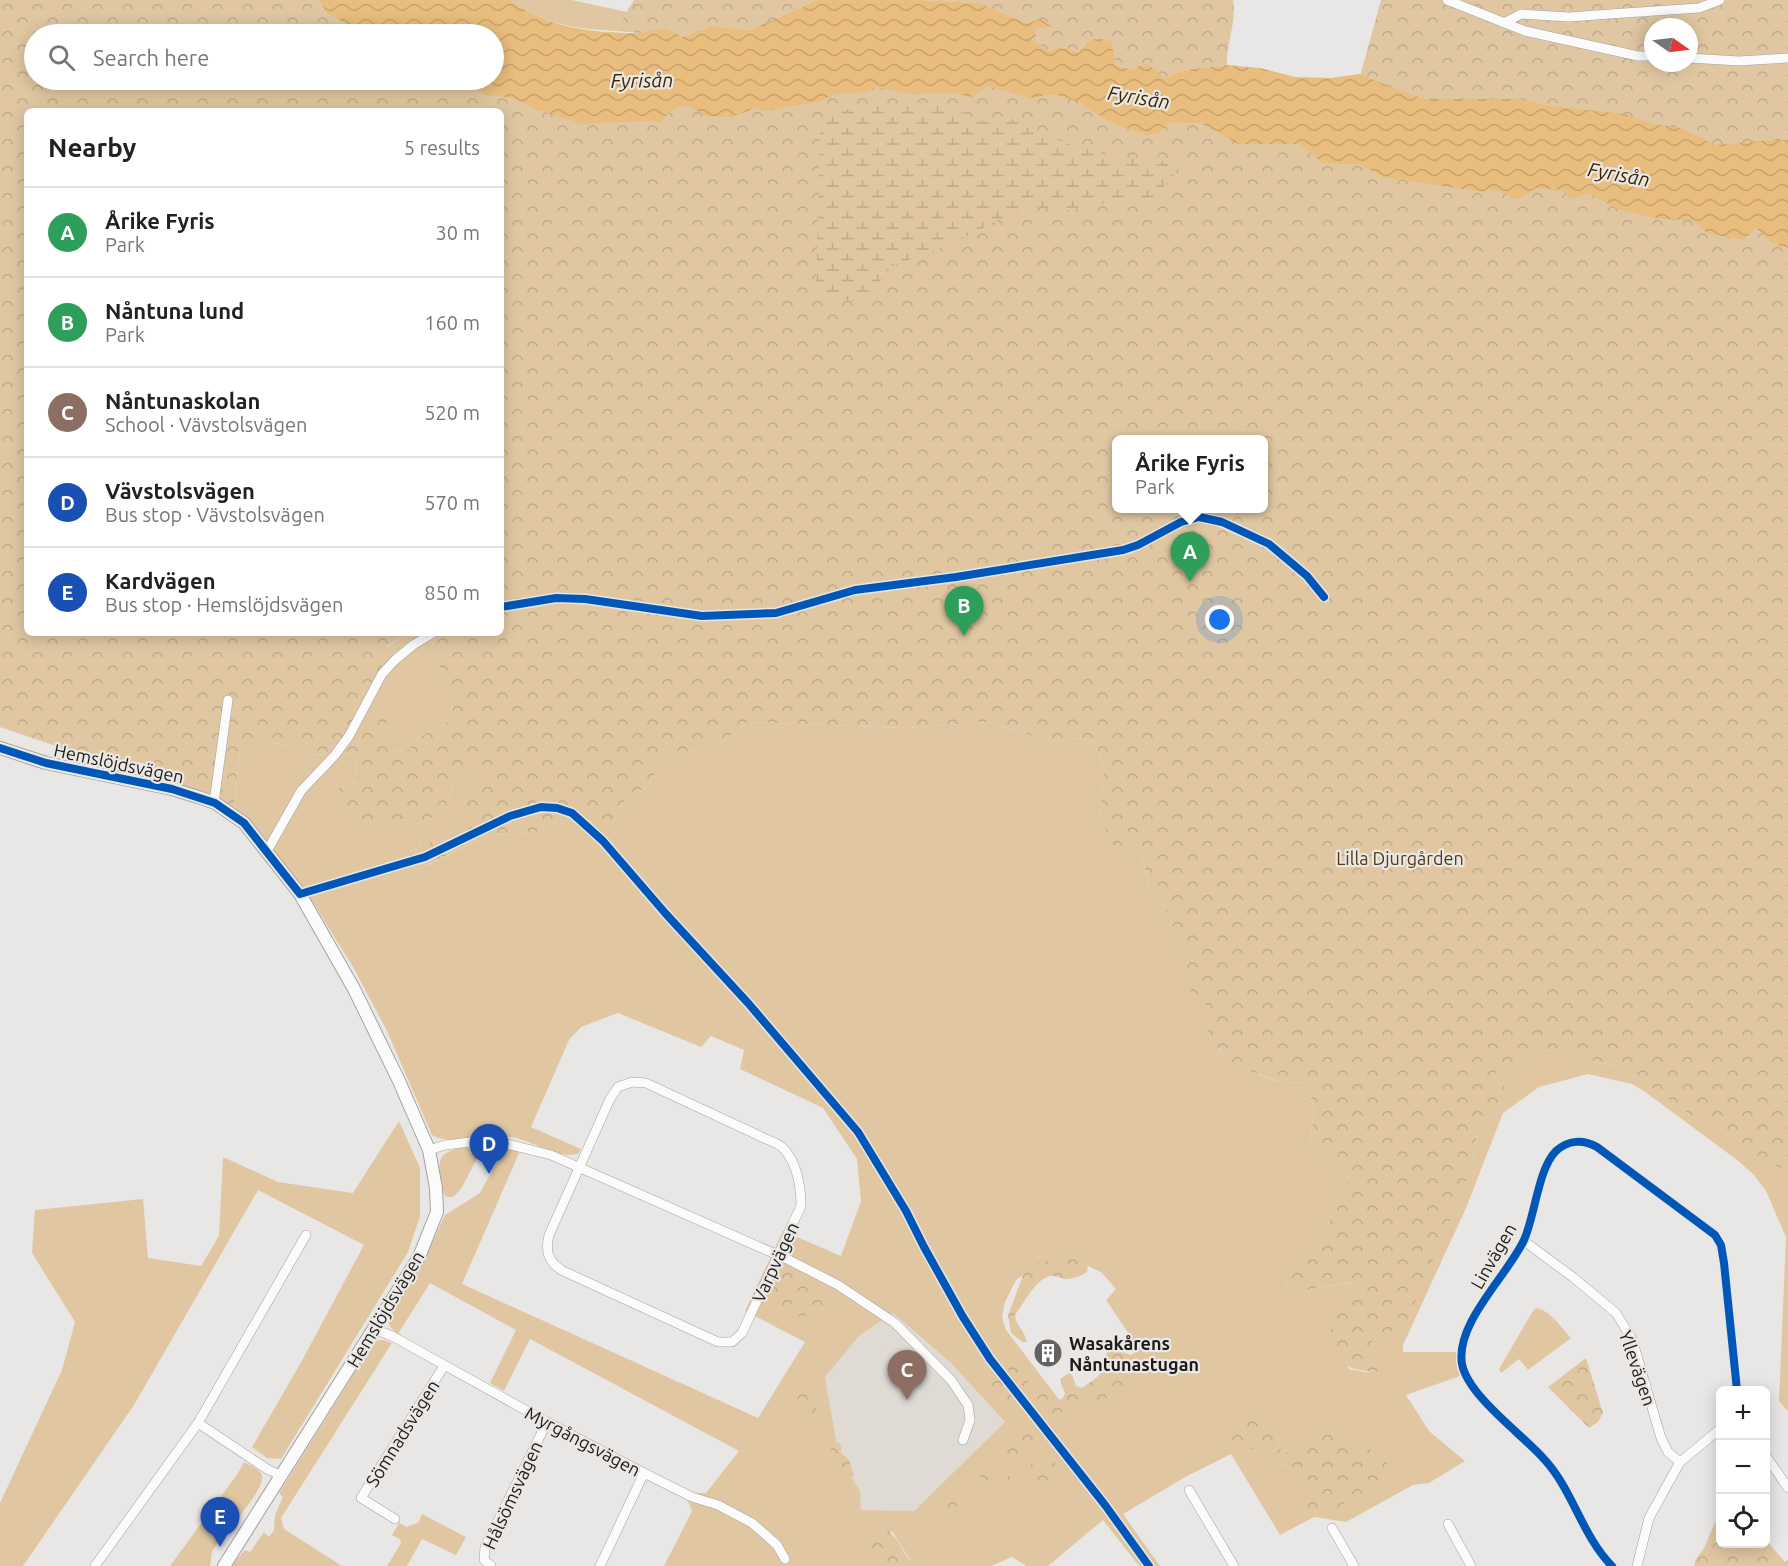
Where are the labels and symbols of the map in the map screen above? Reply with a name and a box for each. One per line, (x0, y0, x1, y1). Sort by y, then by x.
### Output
north arrow (1644, 18, 1698, 72)
water label: Fyrisån (610, 68, 674, 92)
water label: Fyrisån (1106, 81, 1172, 113)
water label: Fyrisån (1586, 157, 1652, 191)
pin: A (1170, 532, 1210, 582)
pin: B (944, 586, 984, 636)
your location (1205, 605, 1234, 634)
street label: Hemslöjdsvägen (52, 739, 186, 787)
park label: Lilla Djurgården (1336, 848, 1464, 868)
pin: D (470, 1124, 508, 1174)
street label: Varpvägen (748, 1219, 802, 1305)
street label: Linvägen (1466, 1220, 1520, 1292)
street label: Hemslöjdsvägen (342, 1247, 428, 1371)
street label: Yllevägen (1616, 1328, 1660, 1408)
place label: Wasakårens Nåntunastugan (1069, 1333, 1199, 1374)
building icon: Wasakårens Nåntunastugan (1032, 1337, 1064, 1369)
pin: C (888, 1350, 926, 1400)
street label: Sömnadsvägen (361, 1376, 443, 1490)
street label: Myrgångsvägen (522, 1402, 644, 1480)
street label: Hålsömsvägen (478, 1438, 546, 1552)
pin: E (200, 1498, 240, 1547)

